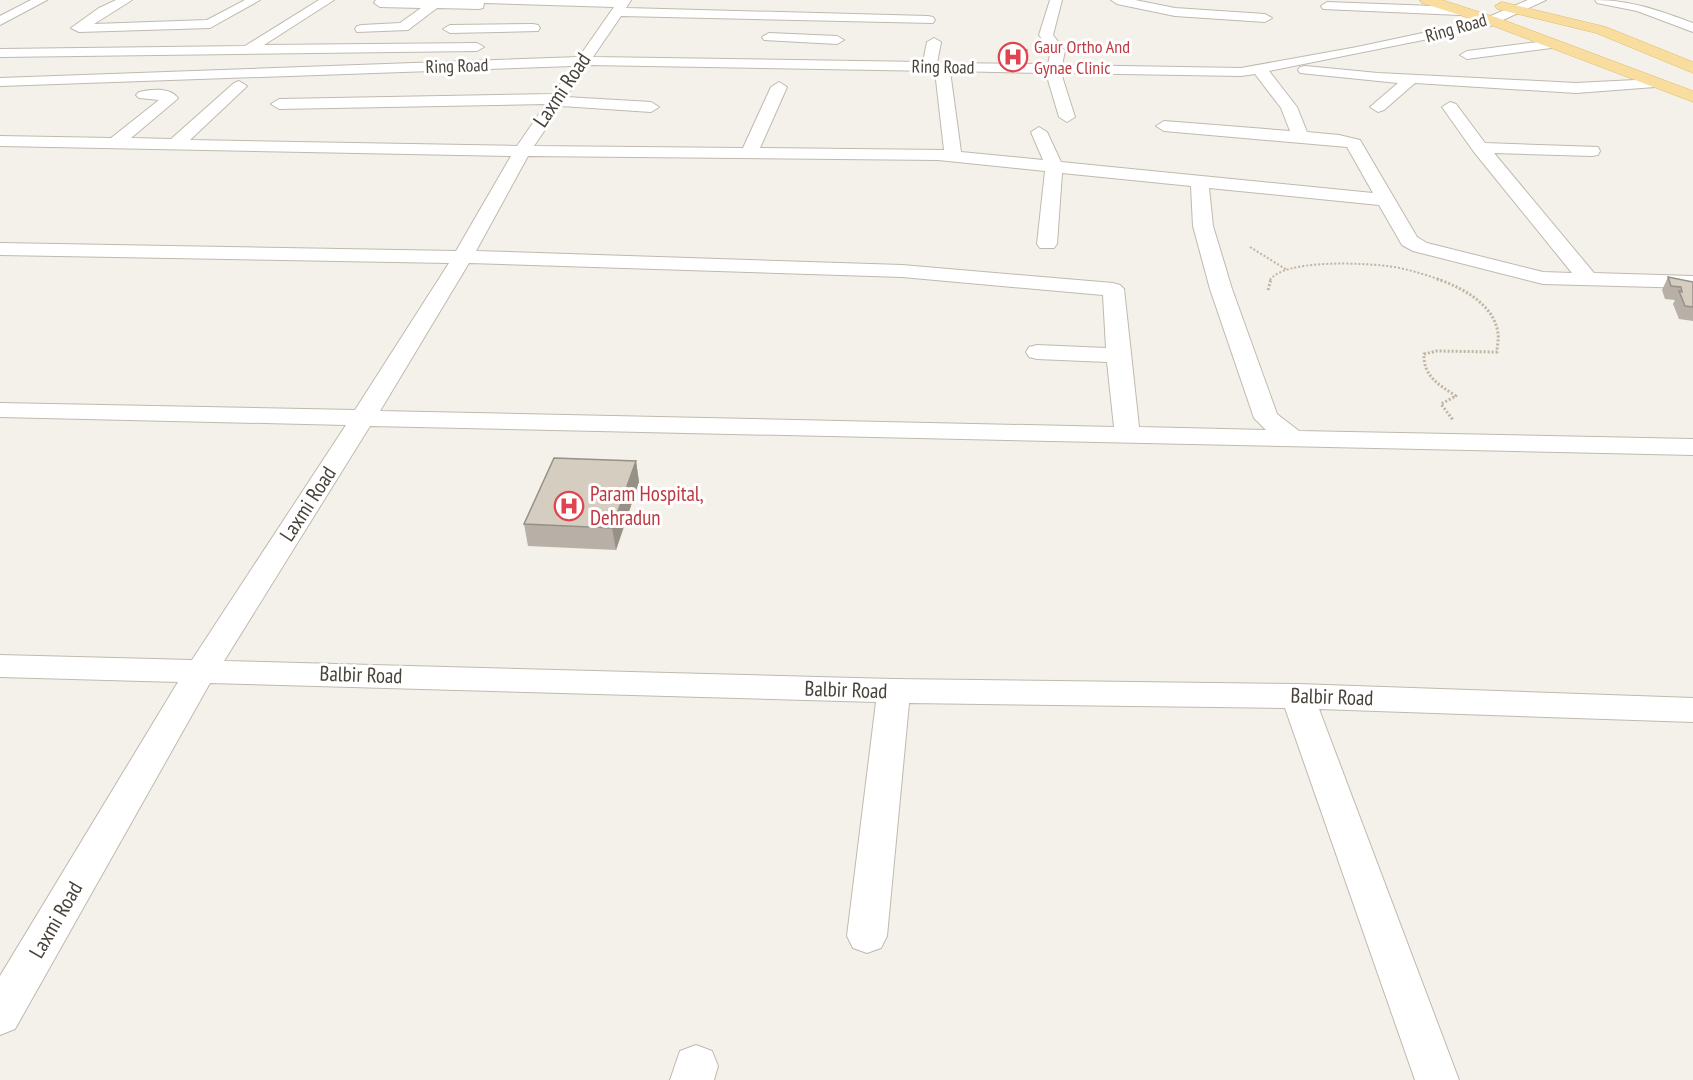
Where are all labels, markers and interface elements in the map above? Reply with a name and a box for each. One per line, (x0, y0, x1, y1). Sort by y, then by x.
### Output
street label: Ring Road (1423, 8, 1489, 47)
place label: Gaur Ortho And Gynae Clinic (1034, 35, 1130, 79)
hospital icon: Gaur Ortho And Gynae Clinic (997, 41, 1029, 73)
street label: Laxmi Road (527, 47, 596, 132)
street label: Ring Road (425, 53, 489, 78)
street label: Ring Road (911, 54, 975, 79)
street label: Laxmi Road (273, 461, 342, 546)
place label: Param Hospital, Dehradun (590, 480, 704, 531)
hospital icon: Param Hospital, Dehradun (553, 490, 585, 522)
street label: Balbir Road (319, 660, 403, 689)
street label: Balbir Road (804, 675, 888, 704)
street label: Balbir Road (1290, 682, 1374, 711)
street label: Laxmi Road (23, 877, 88, 963)

